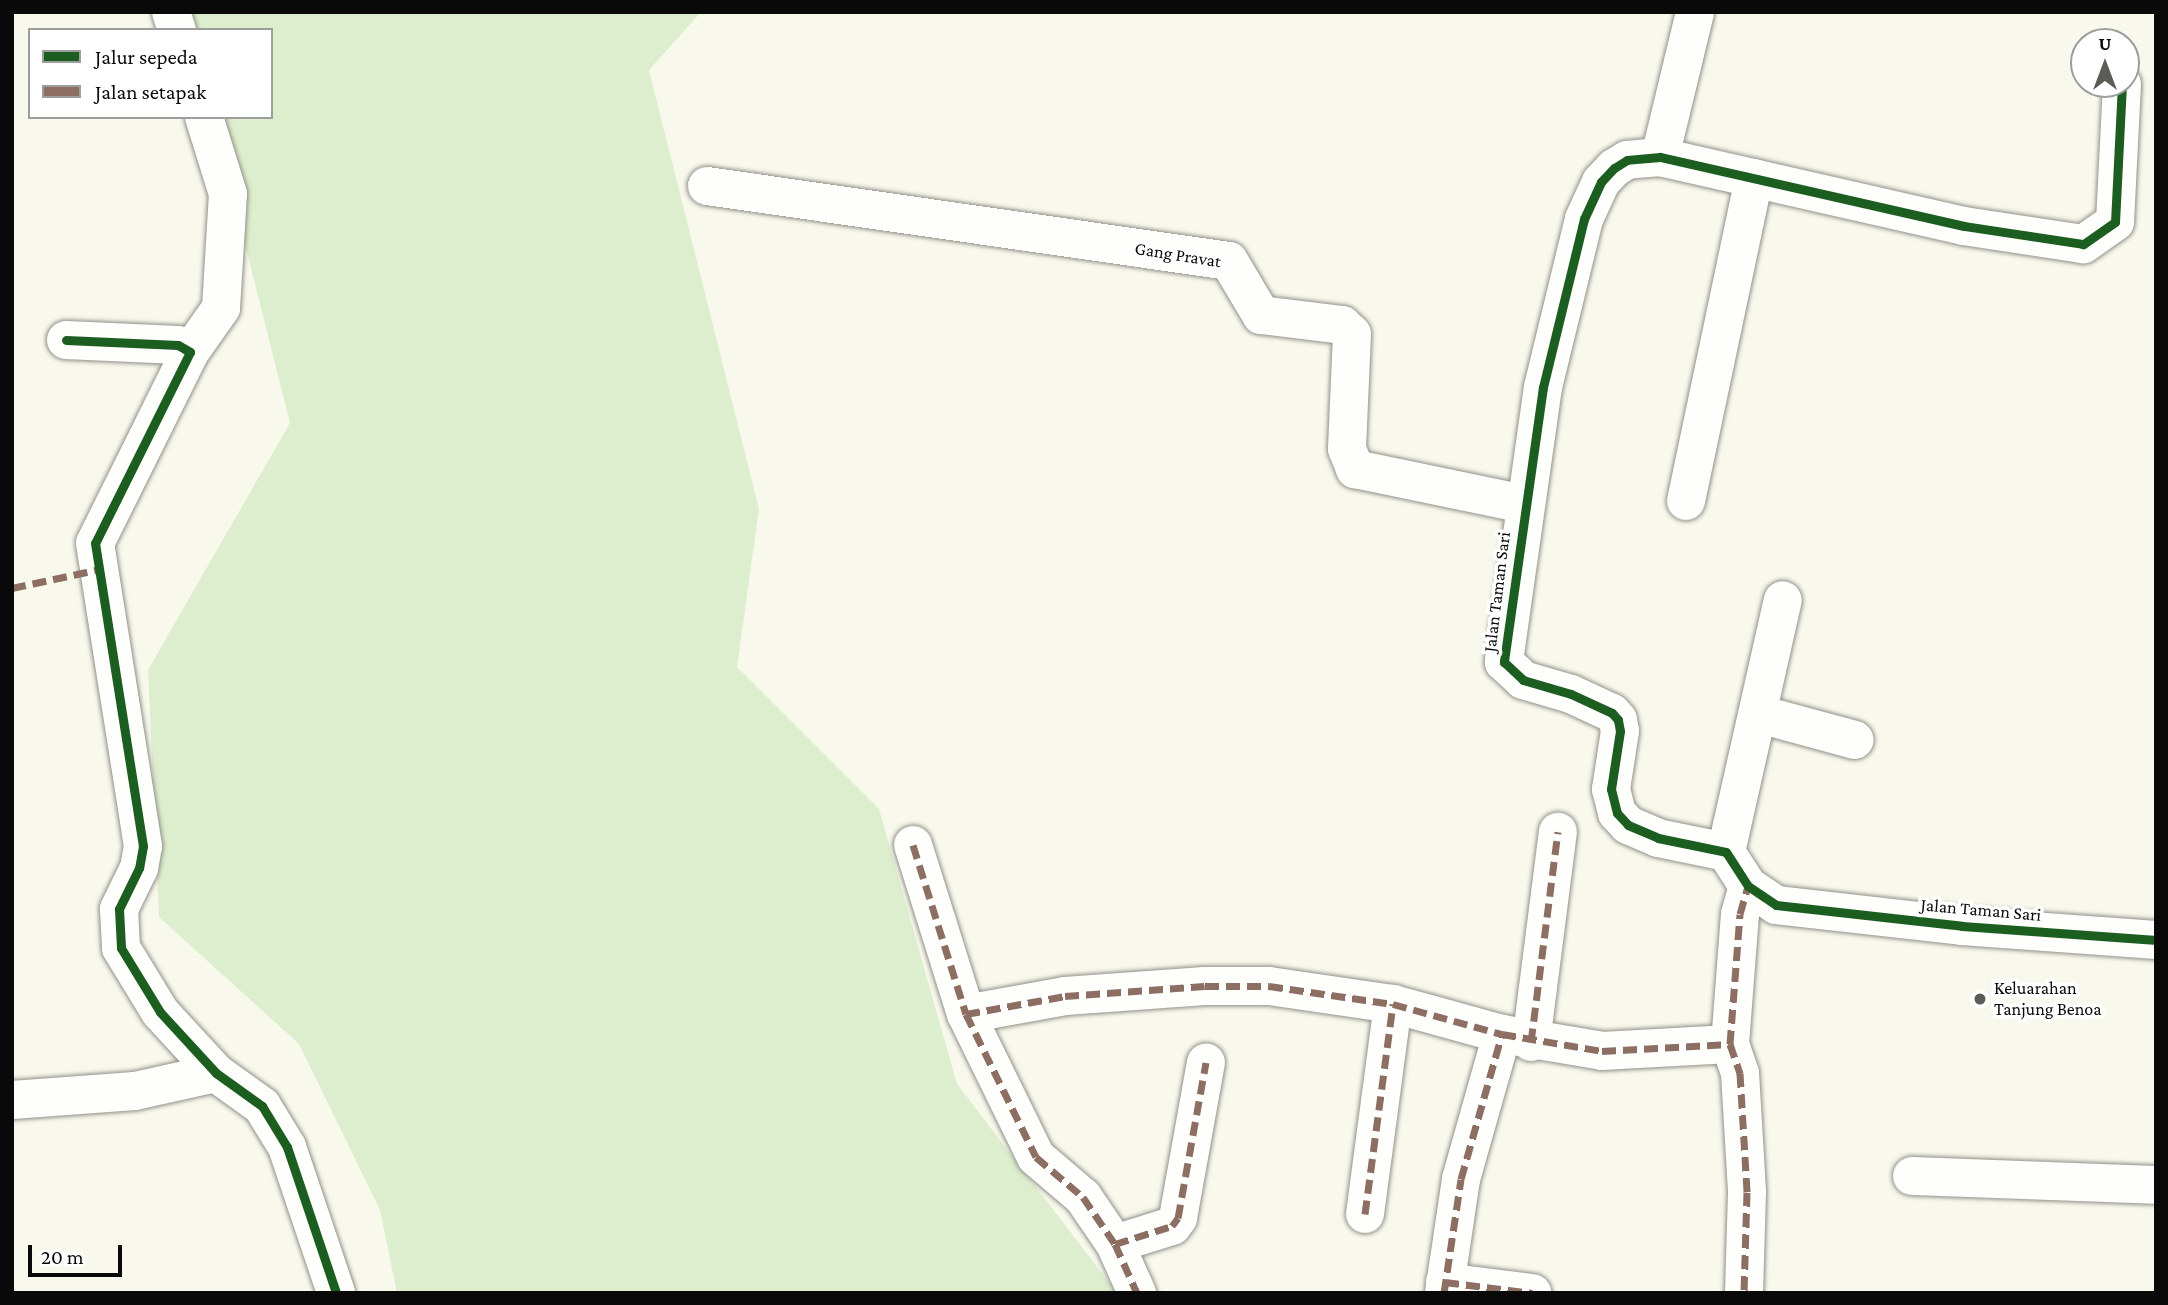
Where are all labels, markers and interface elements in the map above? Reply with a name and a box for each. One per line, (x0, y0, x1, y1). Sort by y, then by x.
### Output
legend (28, 28, 273, 119)
north arrow (2070, 28, 2140, 98)
text: U (2098, 33, 2112, 54)
text: Jalur sepeda (95, 45, 197, 69)
text: Jalan setapak (95, 80, 206, 104)
street label: Gang Pravat (1133, 238, 1223, 272)
street label: Jalan Taman Sari (1479, 531, 1515, 653)
street label: Jalan Taman Sari (1920, 894, 2042, 926)
place label: Keluarahan Tanjung Benoa (1994, 978, 2102, 1020)
marker: Keluarahan Tanjung Benoa (1972, 991, 1988, 1007)
scale bar (32, 1232, 126, 1276)
text: 20 m (41, 1245, 84, 1269)

